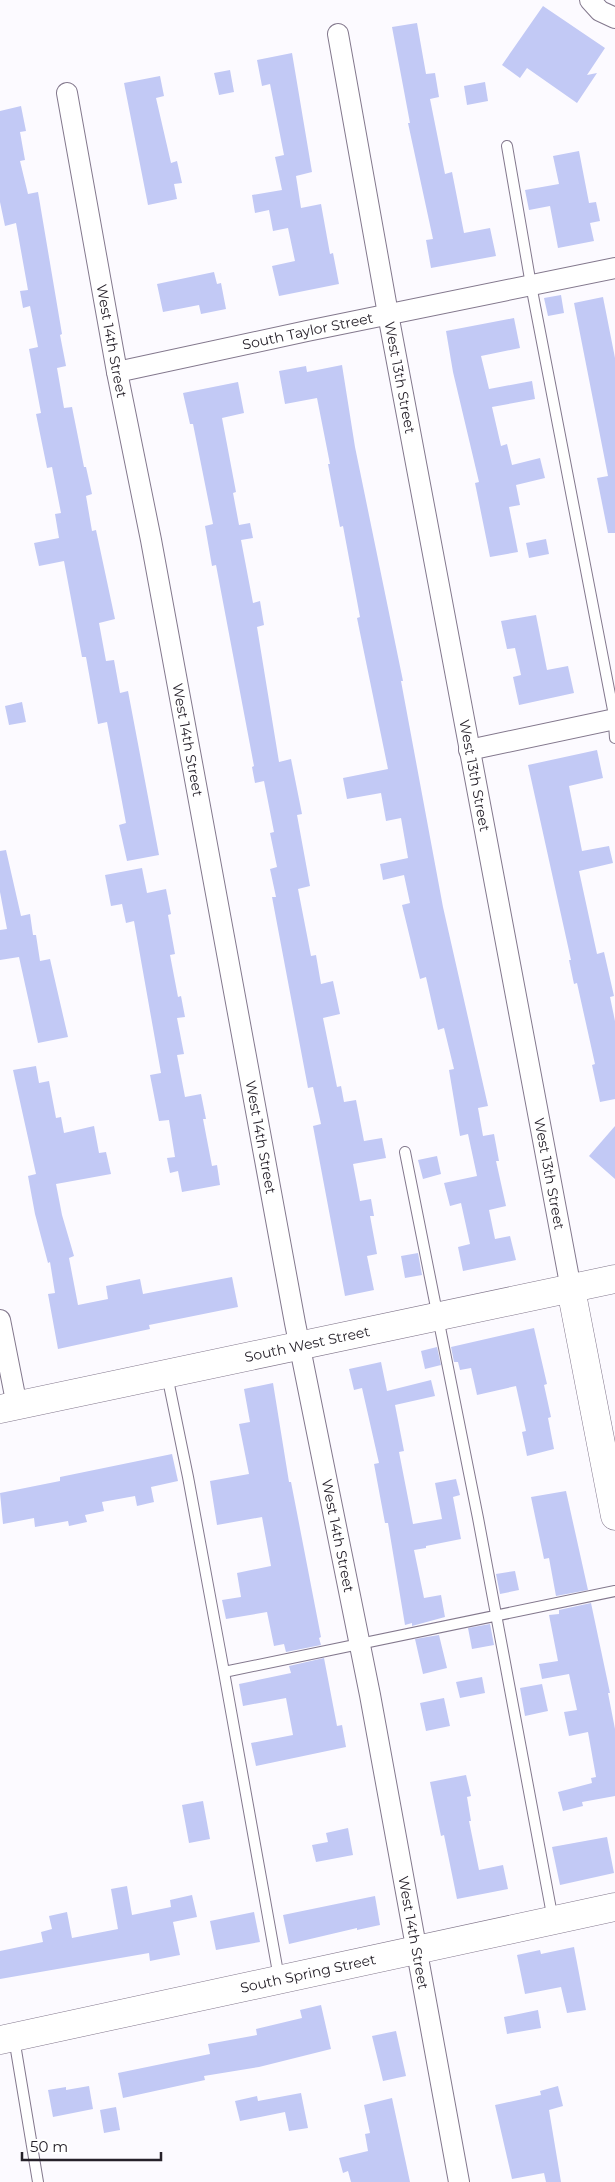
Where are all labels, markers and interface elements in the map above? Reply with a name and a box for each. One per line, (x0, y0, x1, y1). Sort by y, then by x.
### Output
street label: West 14th Street (92, 283, 131, 400)
street label: South Taylor Street (241, 309, 375, 354)
street label: West 13th Street (381, 320, 419, 435)
street label: West 14th Street (168, 682, 207, 798)
street label: West 13th Street (455, 718, 494, 833)
street label: West 14th Street (242, 1079, 280, 1196)
street label: West 13th Street (530, 1116, 569, 1231)
street label: South West Street (243, 1322, 372, 1366)
street label: West 14th Street (318, 1478, 358, 1594)
street label: West 14th Street (394, 1874, 433, 1991)
street label: South Spring Street (238, 1950, 378, 1997)
scale bar (22, 2130, 161, 2162)
text: 50 m (30, 2137, 68, 2156)

